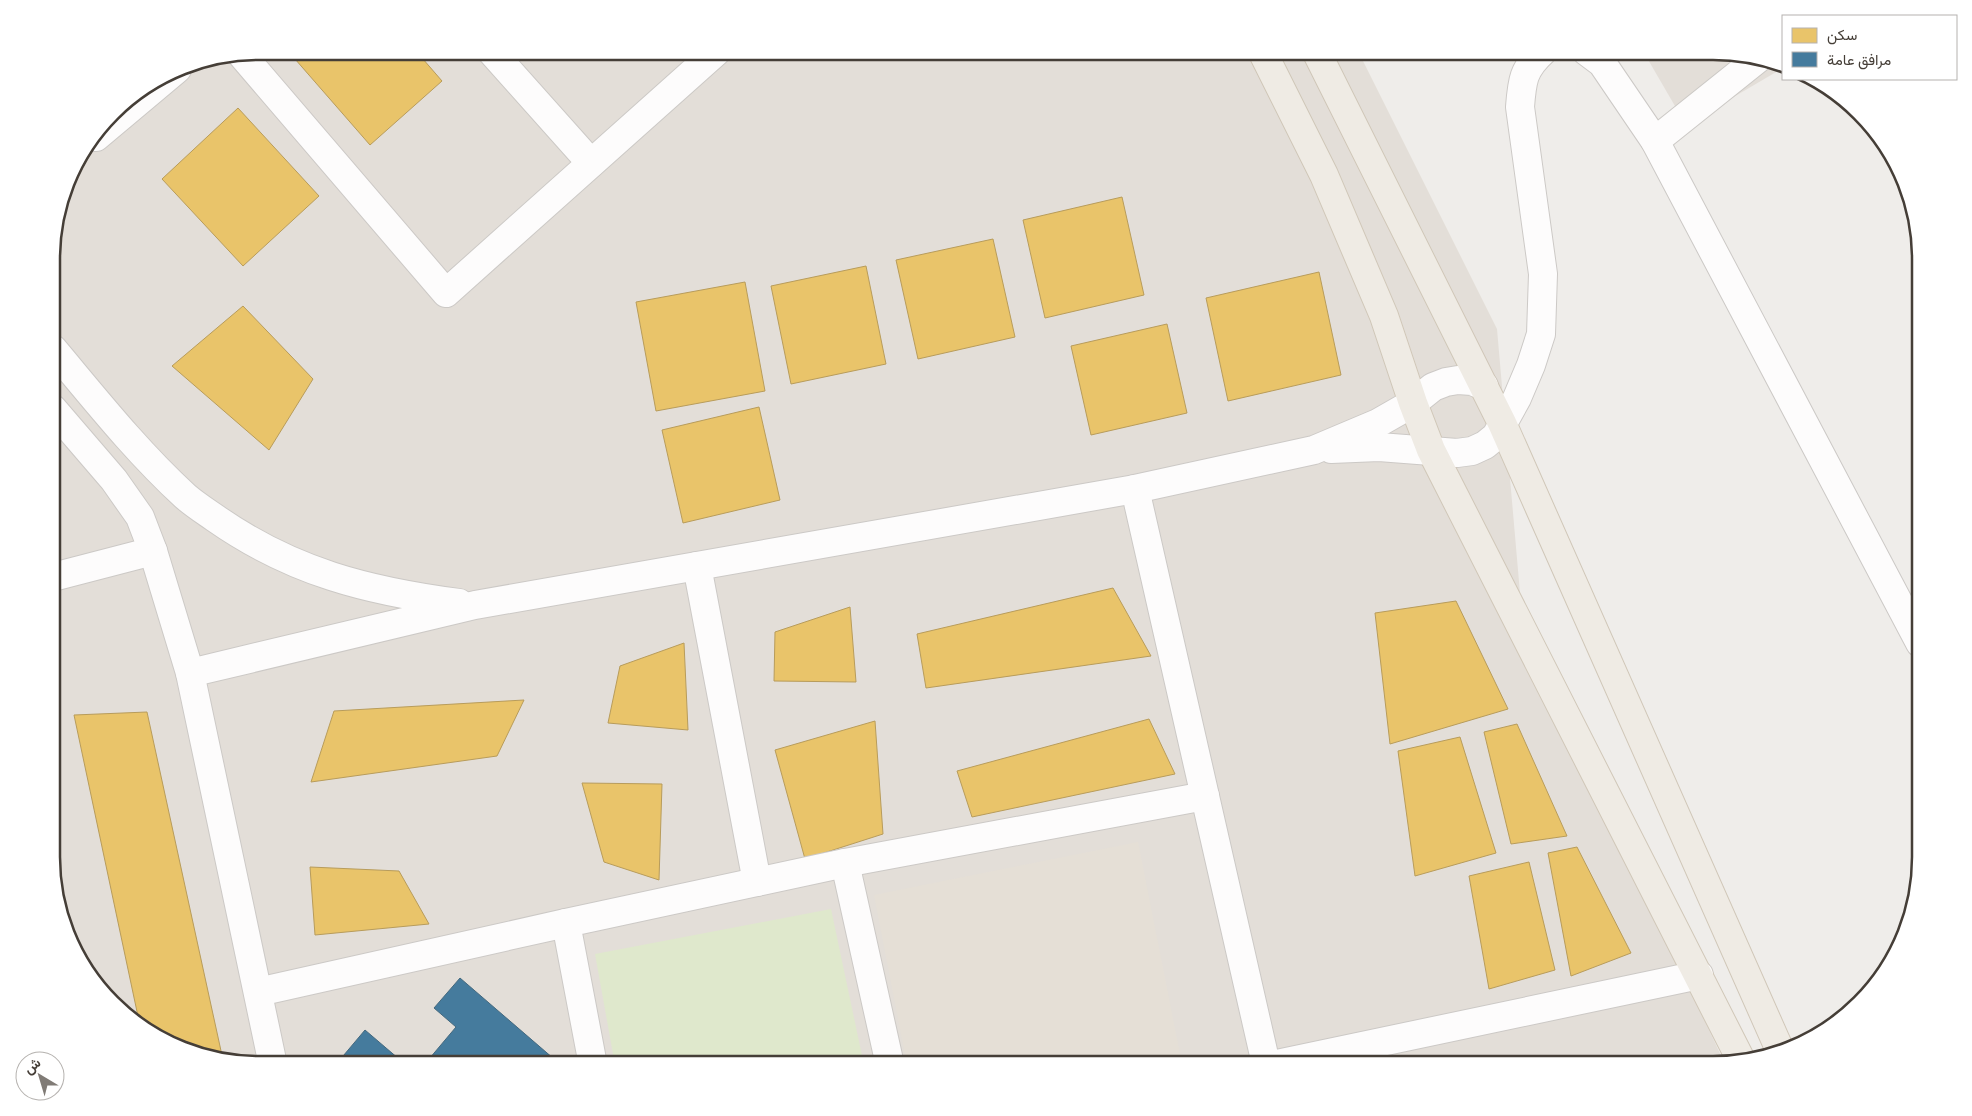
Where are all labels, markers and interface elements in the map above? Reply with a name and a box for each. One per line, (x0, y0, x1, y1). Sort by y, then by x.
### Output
legend (1782, 15, 1957, 80)
text: سكن (1827, 26, 1857, 45)
text: مرافق عامة (1827, 51, 1891, 70)
north arrow (15, 1051, 65, 1101)
text: ش (20, 1053, 44, 1078)

